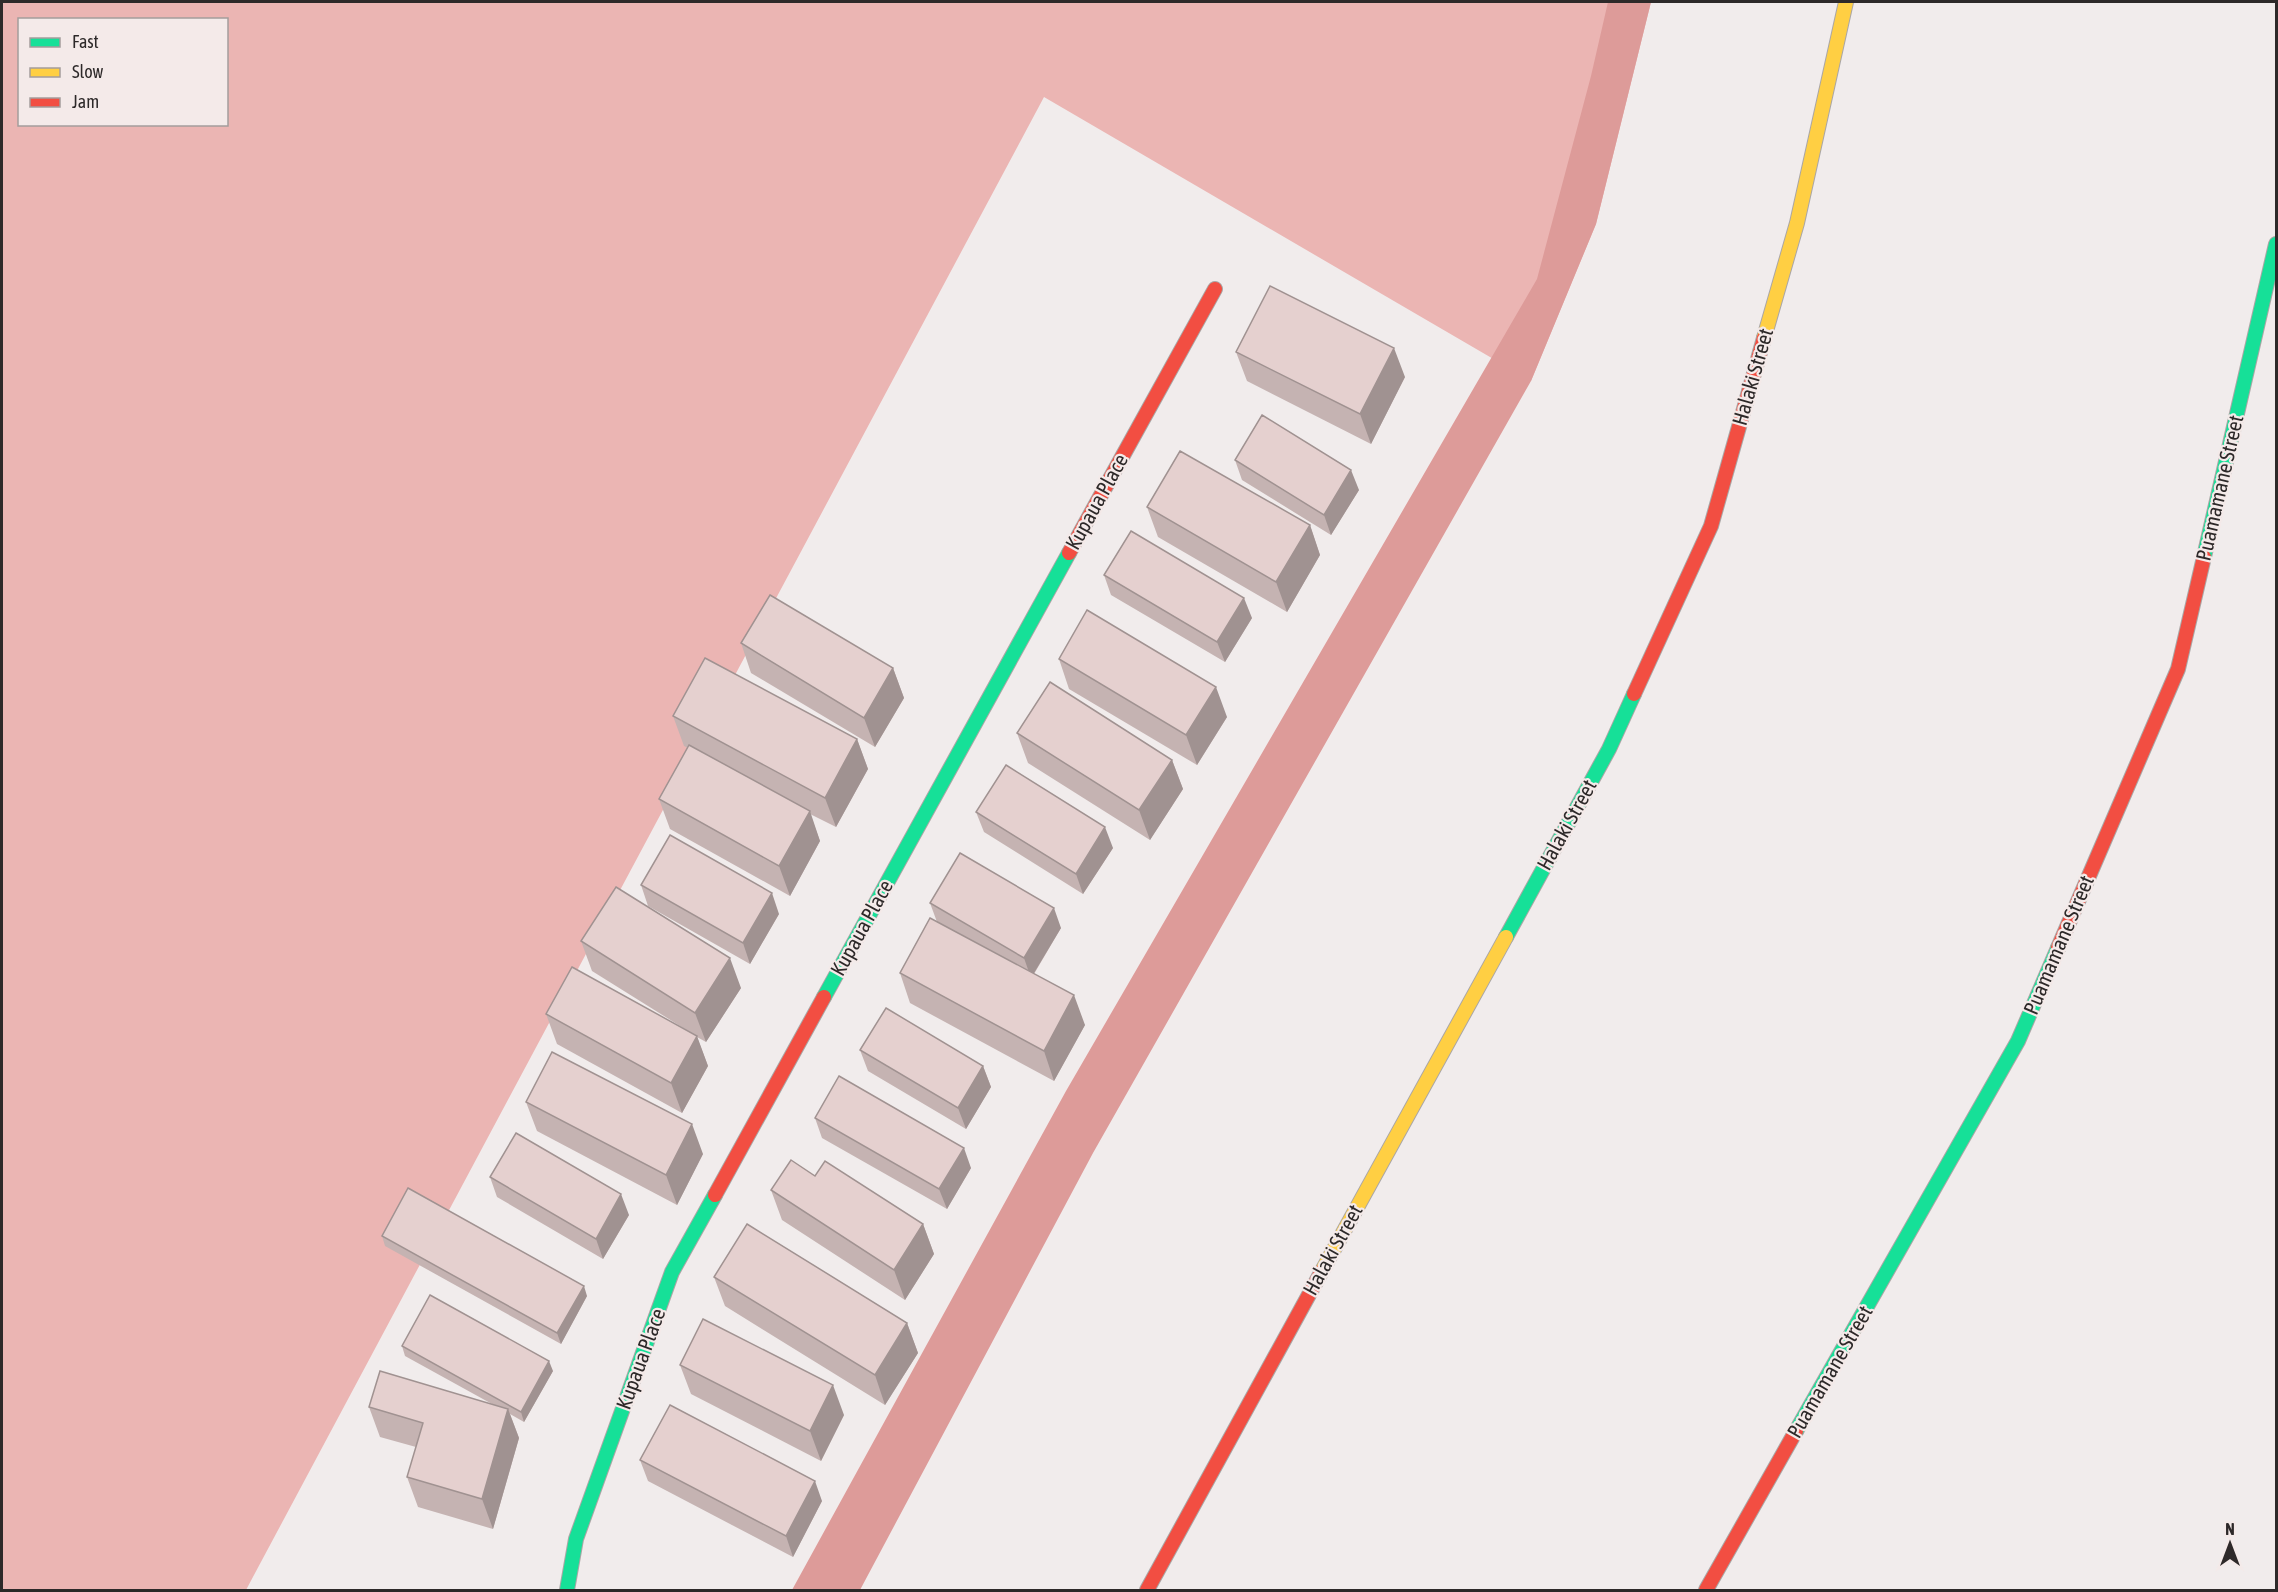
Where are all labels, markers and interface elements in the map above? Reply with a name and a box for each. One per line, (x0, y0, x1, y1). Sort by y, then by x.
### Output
legend (18, 18, 228, 126)
text: Fast (72, 31, 99, 52)
text: Slow (72, 61, 103, 82)
text: Jam (72, 91, 99, 112)
street label: Halaki Street (1727, 326, 1777, 428)
street label: Puamamane Street (2191, 413, 2247, 563)
street label: Kupaua Place (1060, 449, 1132, 554)
street label: Halaki Street (1531, 775, 1601, 874)
street label: Puamamane Street (2018, 872, 2098, 1018)
street label: Kupaua Place (825, 875, 897, 980)
street label: Halaki Street (1297, 1200, 1367, 1299)
street label: Puamamane Street (1782, 1301, 1877, 1442)
street label: Kupaua Place (611, 1305, 669, 1412)
north arrow (2200, 1514, 2260, 1574)
text: N (2225, 1520, 2235, 1538)

